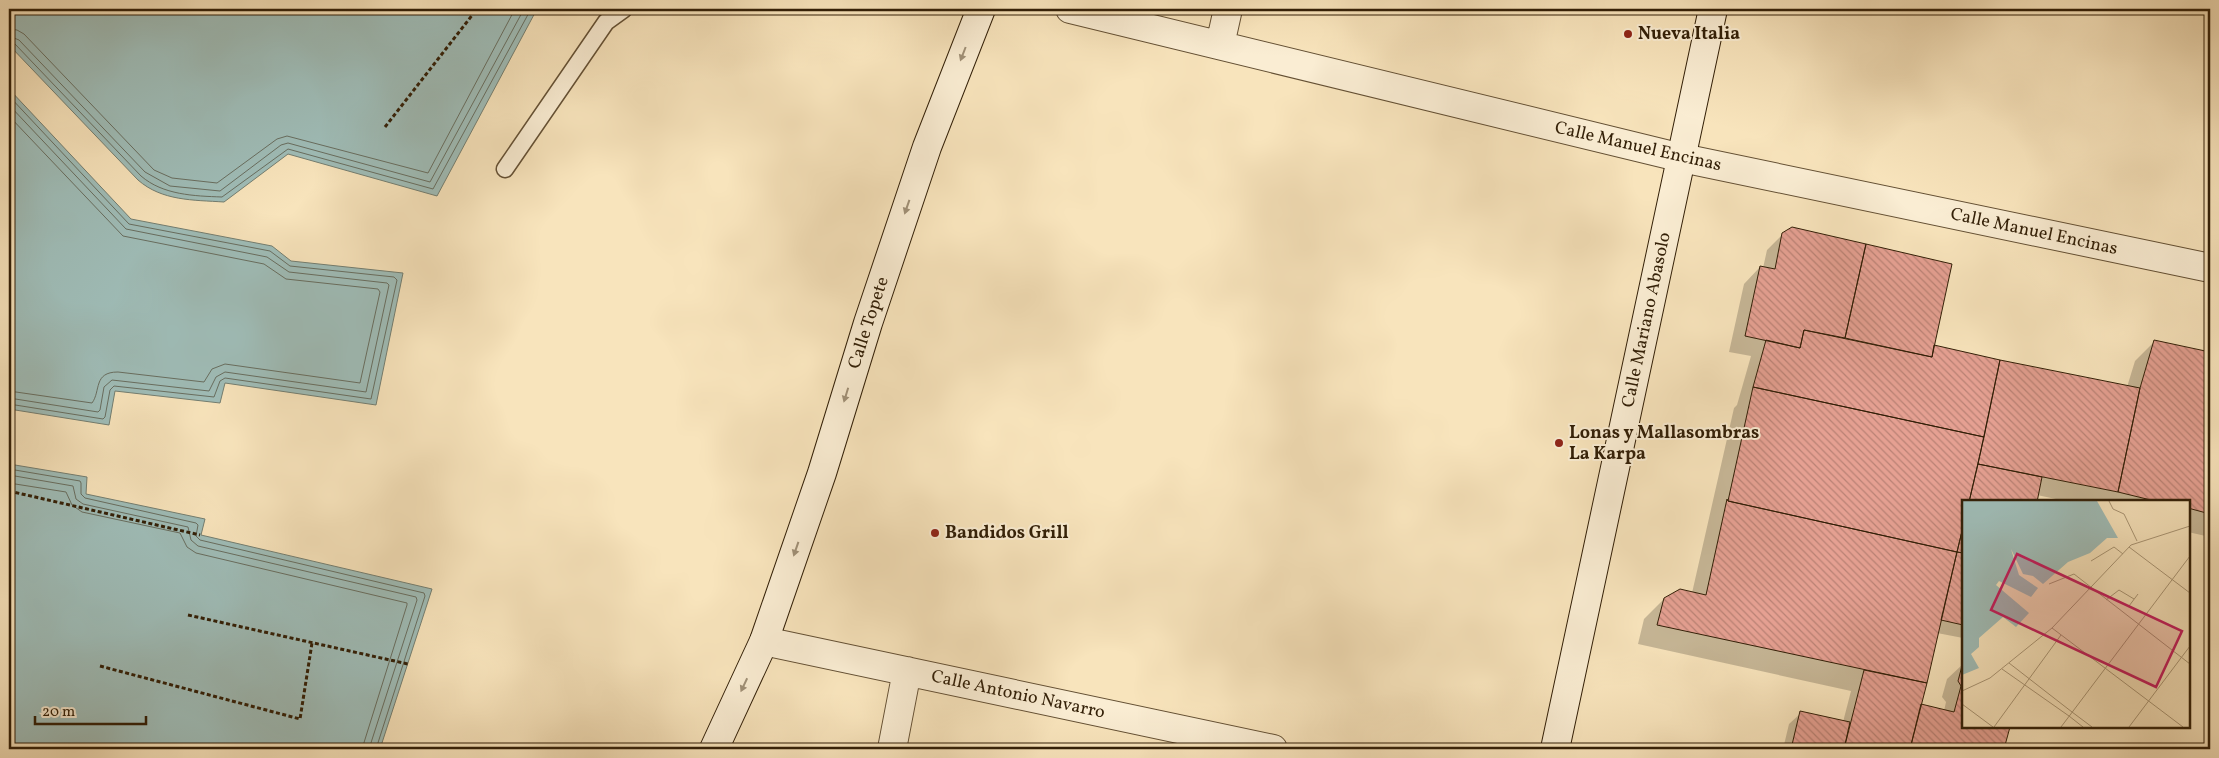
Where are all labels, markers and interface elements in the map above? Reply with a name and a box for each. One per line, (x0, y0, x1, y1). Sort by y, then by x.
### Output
place label: Nueva Italia (1638, 22, 1740, 47)
marker: Nueva Italia (1622, 28, 1634, 40)
one-way arrow (959, 47, 967, 62)
street label: Calle Manuel Encinas (1552, 116, 1724, 178)
one-way arrow (903, 200, 911, 215)
street label: Calle Manuel Encinas (1948, 202, 2120, 262)
street label: Calle Mariano Abasolo (1616, 230, 1678, 410)
street label: Calle Topete (842, 274, 896, 372)
one-way arrow (841, 387, 849, 402)
place label: Lonas y Mallasombras La Karpa (1569, 421, 1759, 467)
marker: Lonas y Mallasombras La Karpa (1553, 437, 1565, 449)
inset map (1962, 500, 2189, 728)
place label: Bandidos Grill (945, 521, 1069, 546)
marker: Bandidos Grill (929, 527, 941, 539)
one-way arrow (791, 542, 799, 557)
street label: Calle Antonio Navarro (929, 664, 1107, 726)
one-way arrow (739, 678, 747, 692)
scale bar (35, 693, 146, 725)
text: 20 m (42, 702, 75, 723)

